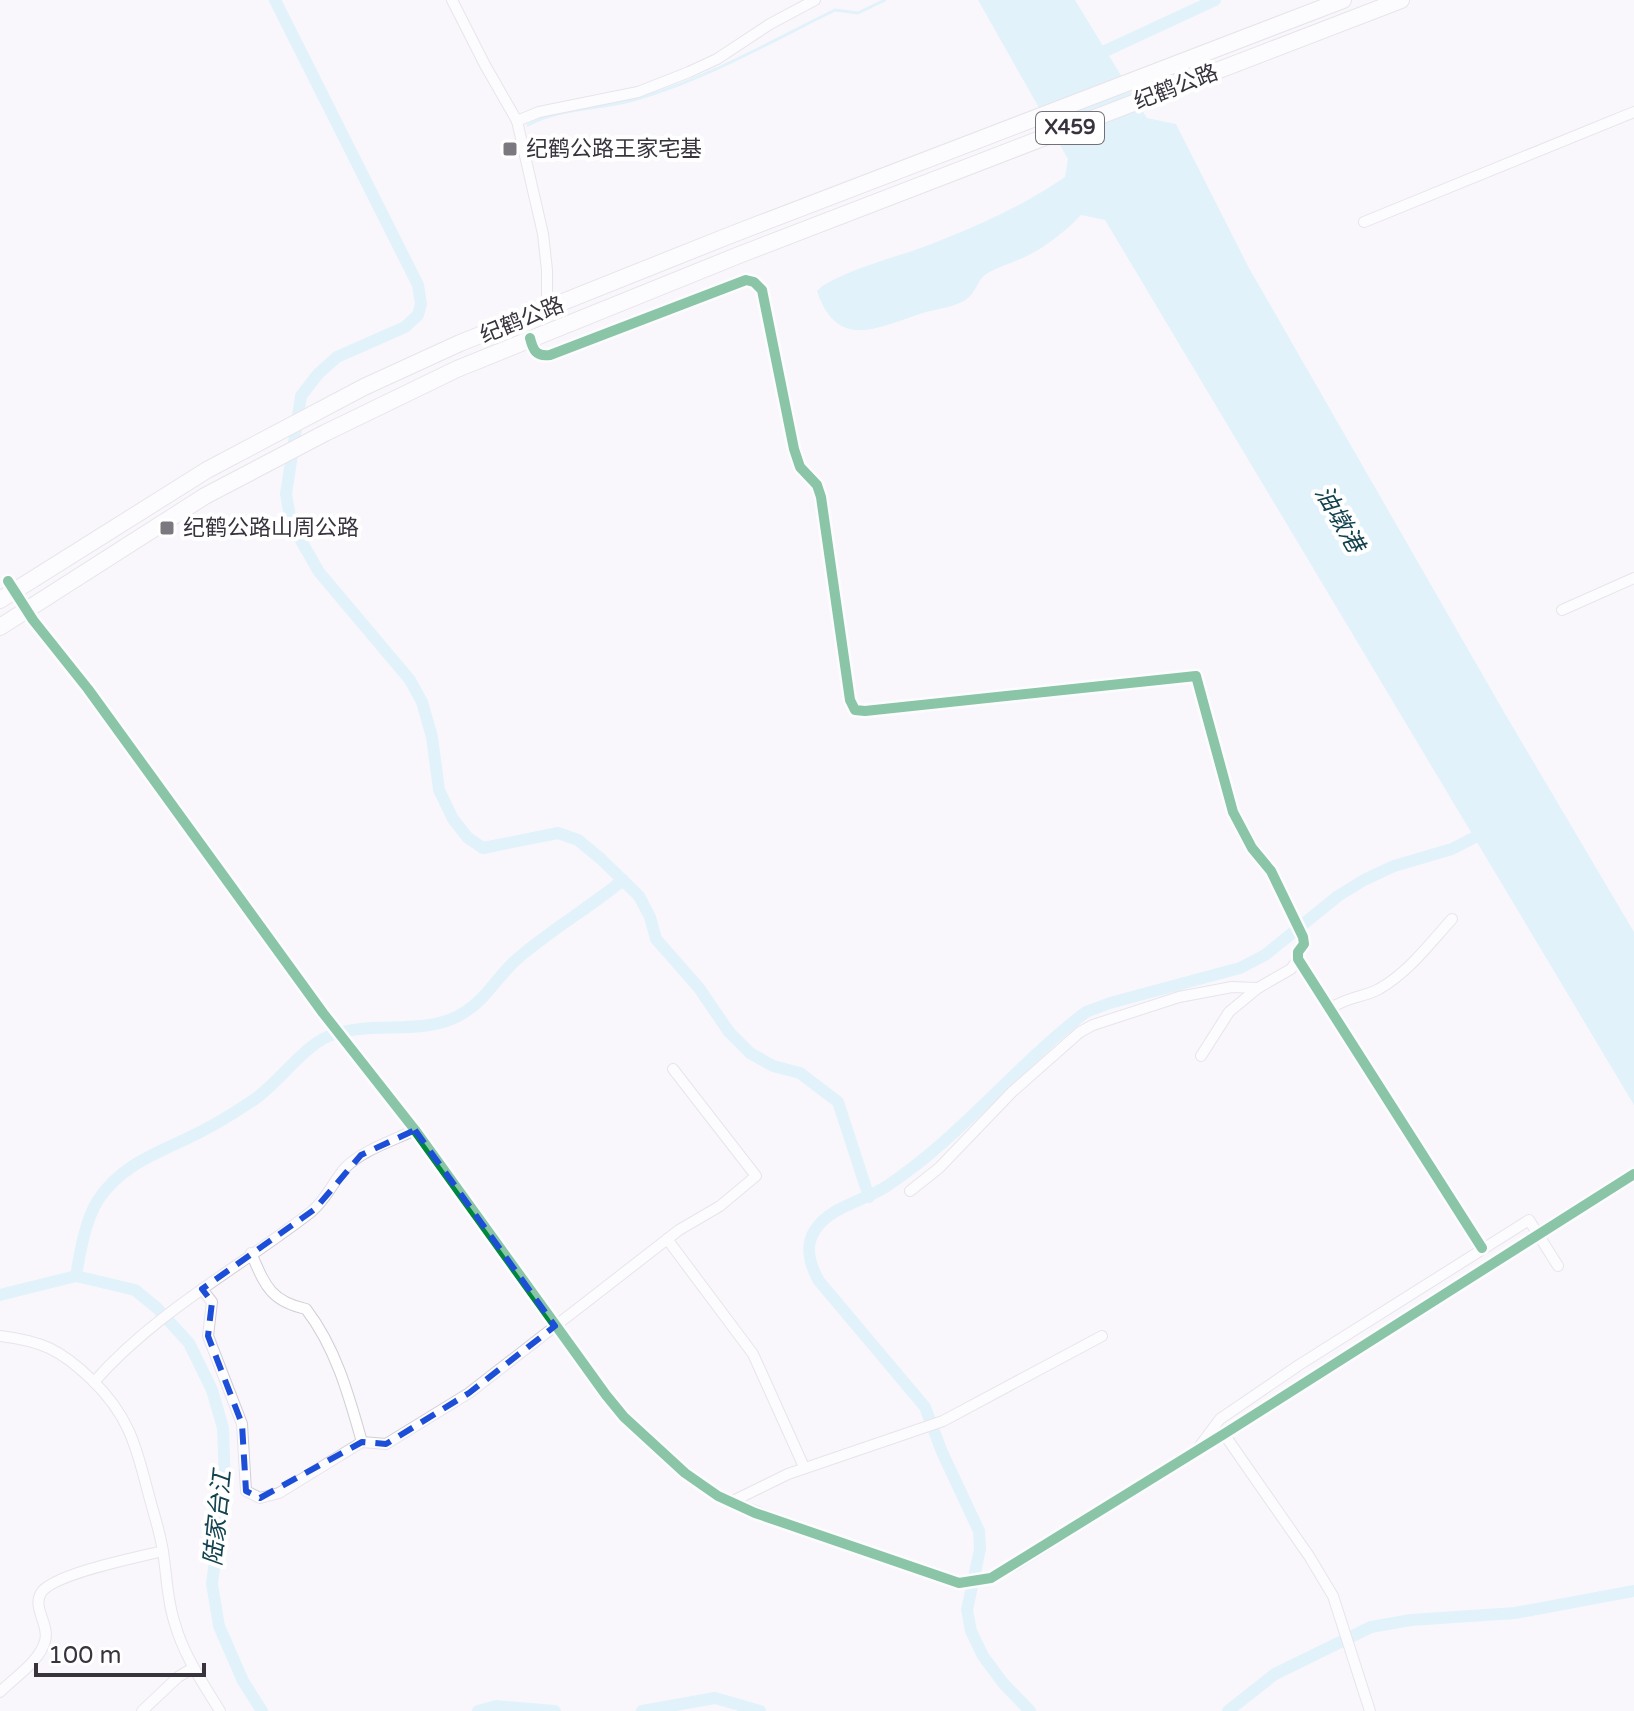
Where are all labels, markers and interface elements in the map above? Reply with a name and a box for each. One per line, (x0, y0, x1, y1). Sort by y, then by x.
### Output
street label: 纪鹤公路 (1130, 59, 1222, 115)
road number: X459 (1036, 112, 1104, 144)
place label: 纪鹤公路王家宅基 (526, 136, 702, 162)
marker: 纪鹤公路王家宅基 (501, 140, 519, 158)
street label: 纪鹤公路 (476, 291, 568, 349)
water label: 油墩港 (1308, 481, 1371, 560)
place label: 纪鹤公路山周公路 (183, 515, 359, 541)
marker: 纪鹤公路山周公路 (158, 519, 176, 537)
water label: 陆家台江 (199, 1466, 238, 1567)
scale bar (36, 1627, 204, 1677)
text: 100 m (48, 1641, 122, 1670)

